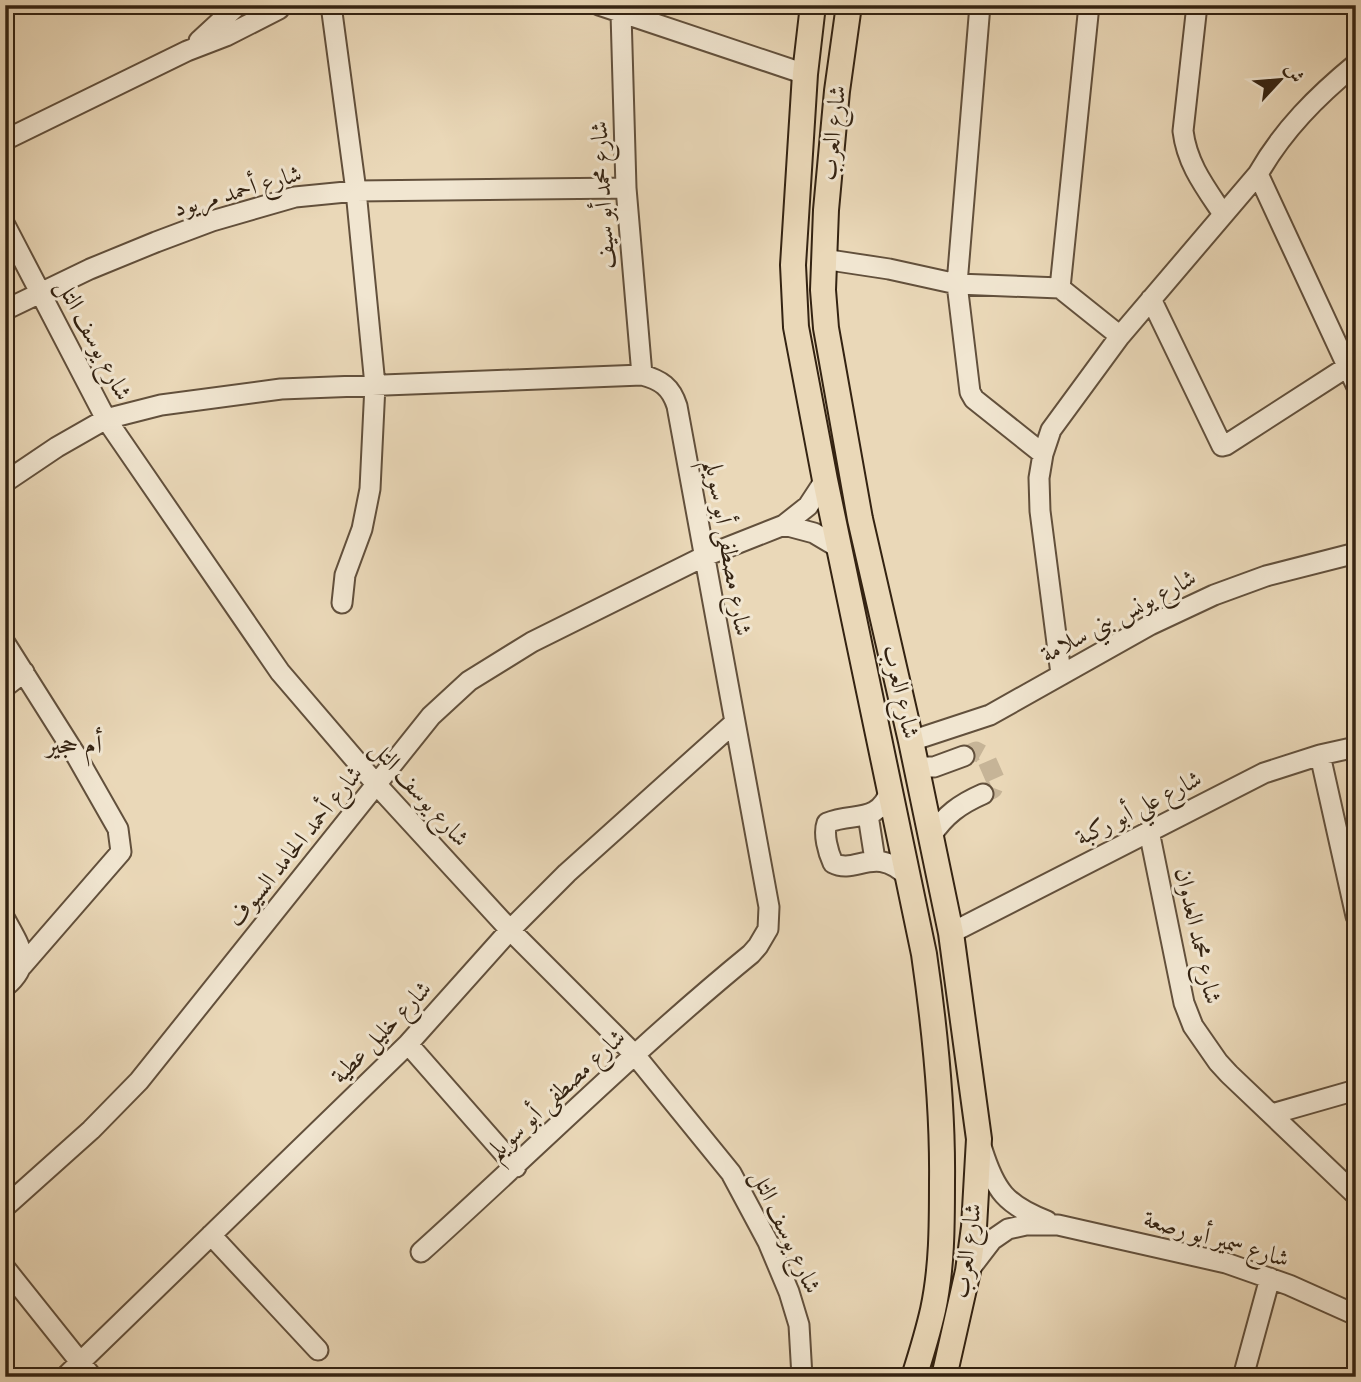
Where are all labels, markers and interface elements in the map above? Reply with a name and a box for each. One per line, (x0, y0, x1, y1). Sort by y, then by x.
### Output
north arrow (1246, 46, 1316, 116)
text: ش (1279, 60, 1308, 87)
street label: شارع العرب (814, 84, 857, 182)
street label: شارع محمد أبو سيف (582, 120, 626, 270)
street label: شارع أحمد مريود (169, 156, 307, 228)
street label: شارع يوسف التل (45, 274, 138, 408)
street label: شارع مصطفى أبو سويلم (689, 457, 761, 640)
street label: شارع يونس بني سلامة (1036, 563, 1204, 675)
street label: شارع العرب (871, 642, 926, 743)
district label: أم حجير (43, 727, 102, 767)
street label: شارع يوسف التل (361, 734, 475, 856)
street label: شارع أحمد الحامد السيوف (219, 758, 373, 936)
street label: شارع علي أبو ركبة (1069, 761, 1210, 859)
street label: شارع محمد العدوان (1163, 865, 1228, 1008)
street label: شارع خليل عطية (325, 975, 441, 1093)
street label: شارع مصطفى أبو سويلم (479, 1021, 638, 1172)
street label: شارع يوسف التل (740, 1165, 827, 1300)
street label: شارع العرب (946, 1202, 993, 1301)
street label: شارع سمير أبو رصعة (1139, 1202, 1293, 1278)

